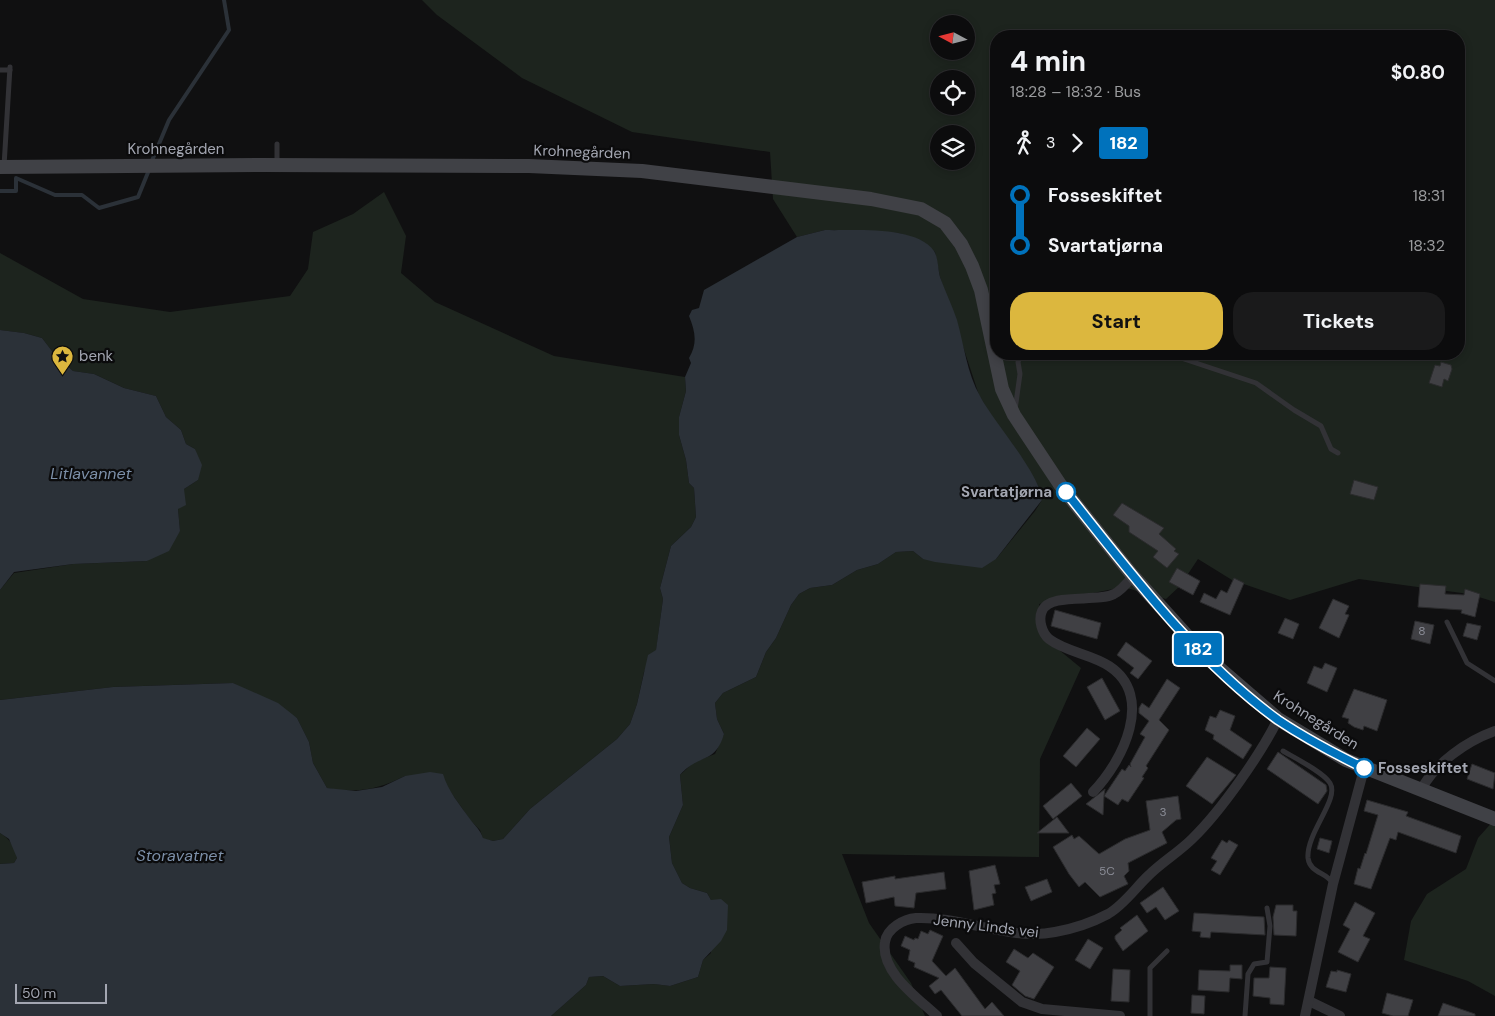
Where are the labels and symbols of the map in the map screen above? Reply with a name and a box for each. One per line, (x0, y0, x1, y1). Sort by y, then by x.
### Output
north arrow (930, 15, 975, 60)
street label: Krohnegården (128, 139, 224, 159)
street label: Krohnegården (533, 140, 631, 164)
place icon: benk (51, 344, 75, 375)
place label: benk (79, 346, 114, 366)
water label: Litlavannet (50, 463, 133, 484)
place label: Svartatjørna (961, 482, 1052, 502)
marker: Svartatjørna (1056, 482, 1076, 502)
house number: 8 (1418, 623, 1426, 639)
line badge: 182 (1169, 633, 1227, 665)
street label: Krohnegården (1270, 686, 1362, 754)
marker: Fosseskiftet (1354, 758, 1374, 778)
place label: Fosseskiftet (1378, 758, 1468, 778)
house number: 3 (1159, 804, 1167, 820)
water label: Storavatnet (136, 845, 224, 866)
house number: 5C (1099, 863, 1115, 879)
street label: Jenny Linds vei (932, 910, 1040, 942)
scale bar (15, 981, 108, 1004)

